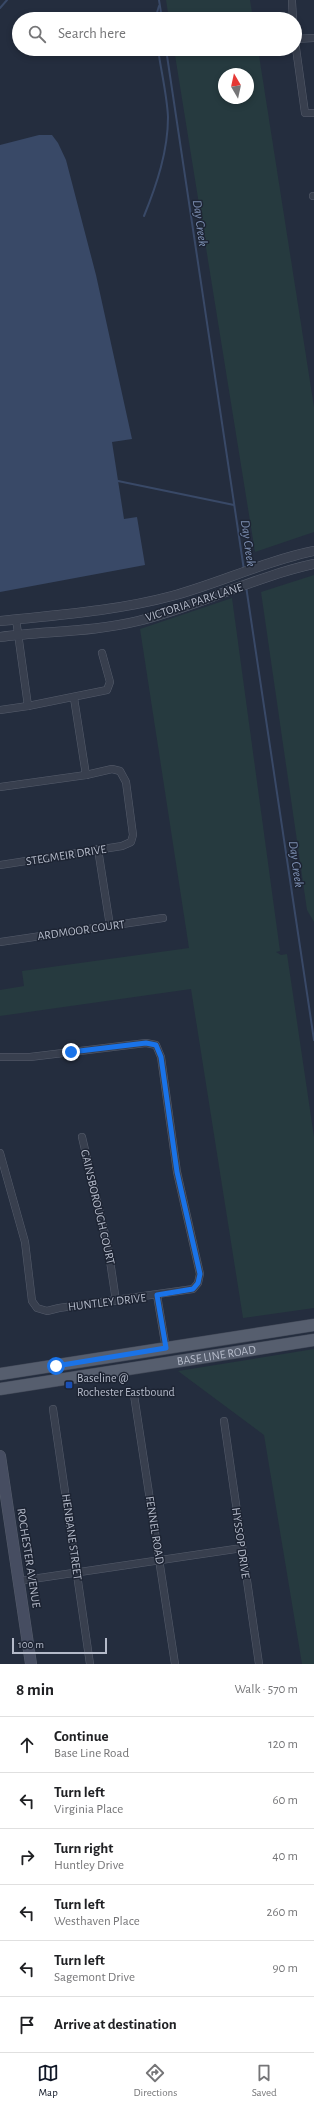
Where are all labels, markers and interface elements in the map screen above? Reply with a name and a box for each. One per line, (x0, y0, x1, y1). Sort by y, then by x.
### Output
search box (12, 12, 302, 56)
icon: search (26, 23, 48, 45)
text: Search here (58, 26, 126, 41)
north arrow (218, 68, 254, 104)
water label: Day Creek (190, 199, 209, 247)
water label: Day Creek (238, 519, 257, 567)
street label: VICTORIA PARK LANE (144, 581, 244, 623)
water label: Day Creek (286, 840, 305, 888)
street label: STEGMEIR DRIVE (25, 843, 107, 867)
street label: ARDMOOR COURT (37, 918, 126, 942)
route end (62, 1043, 80, 1061)
street label: GAINSBOROUGH COURT (79, 1148, 117, 1266)
street label: HUNTLEY DRIVE (67, 1291, 147, 1313)
street label: BASE LINE ROAD (176, 1343, 257, 1367)
route start (47, 1357, 65, 1375)
place label: Baseline @ Rochester Eastbound (77, 1372, 175, 1398)
marker: Baseline @ Rochester Eastbound (64, 1380, 74, 1390)
street label: HENBANE STREET (60, 1493, 84, 1581)
street label: FENNEL ROAD (144, 1495, 166, 1565)
street label: ROCHESTER AVENUE (15, 1507, 43, 1609)
street label: HYSSOP DRIVE (230, 1507, 252, 1580)
scale bar (12, 1636, 107, 1655)
text: 100 m (18, 1639, 44, 1650)
text: 8 min (16, 1681, 54, 1698)
text: Walk · 570 m (234, 1683, 298, 1696)
text: Continue (54, 1729, 109, 1744)
icon: ahead (16, 1734, 38, 1756)
text: 120 m (268, 1738, 298, 1751)
text: Base Line Road (54, 1747, 129, 1760)
text: Turn left (54, 1785, 105, 1800)
icon: left (16, 1790, 38, 1812)
text: 60 m (272, 1794, 298, 1807)
text: Virginia Place (54, 1803, 123, 1816)
text: Turn right (54, 1841, 113, 1856)
icon: right (16, 1846, 38, 1868)
text: 40 m (272, 1850, 298, 1863)
text: Huntley Drive (54, 1859, 124, 1872)
text: Turn left (54, 1897, 105, 1912)
icon: left (16, 1902, 38, 1924)
text: 260 m (267, 1906, 298, 1919)
text: Westhaven Place (54, 1915, 140, 1928)
text: Turn left (54, 1953, 105, 1968)
icon: left (16, 1958, 38, 1980)
text: 90 m (272, 1962, 298, 1975)
text: Sagemont Drive (54, 1971, 135, 1984)
icon: arrive (16, 2014, 38, 2036)
text: Arrive at destination (54, 2017, 177, 2032)
tab: Map (37, 2062, 59, 2099)
tab: Directions (133, 2062, 177, 2099)
tab: Saved (252, 2062, 277, 2099)

